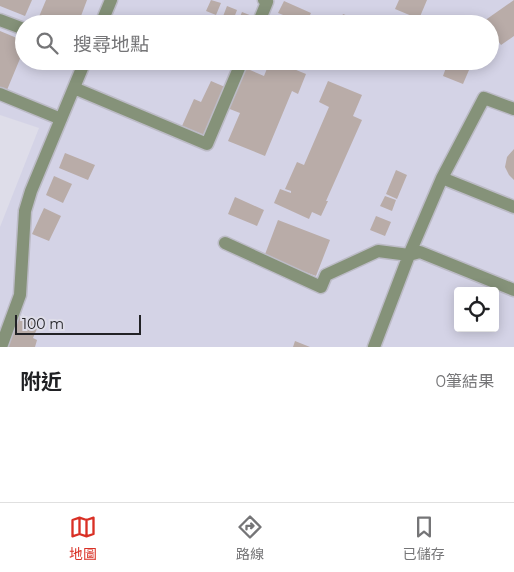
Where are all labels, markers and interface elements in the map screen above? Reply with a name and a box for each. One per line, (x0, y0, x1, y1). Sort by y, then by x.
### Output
search box (15, 15, 499, 70)
icon: search (33, 29, 61, 57)
text: 搜尋地點 (73, 33, 149, 56)
map controls (454, 287, 499, 332)
button: locate (454, 287, 499, 332)
scale bar (15, 312, 141, 335)
text: 100 m (22, 315, 64, 333)
text: 附近 (20, 369, 62, 394)
text: 0筆結果 (435, 372, 494, 391)
tab: 地圖 (69, 513, 97, 563)
tab: 路線 (236, 513, 264, 563)
tab: 已儲存 (403, 513, 445, 563)

